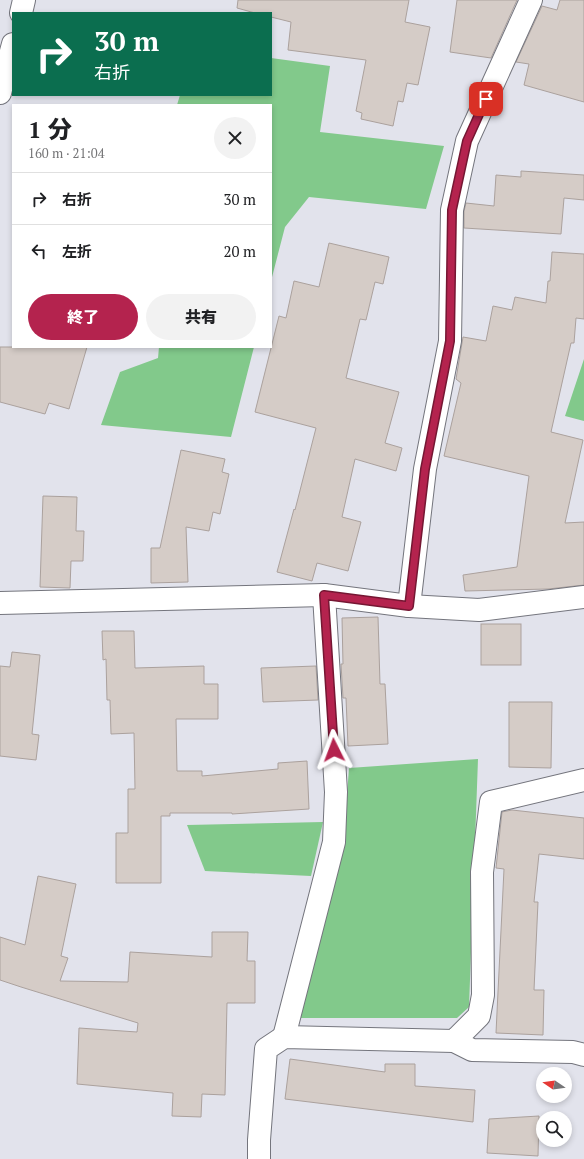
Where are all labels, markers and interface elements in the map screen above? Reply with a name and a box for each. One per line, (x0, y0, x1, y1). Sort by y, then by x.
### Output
text: 30 m (94, 22, 159, 59)
icon: right (28, 28, 80, 80)
text: 右折 (94, 60, 130, 84)
pin (469, 82, 503, 116)
icon: arrive (475, 88, 497, 110)
text: 1 分 (28, 113, 72, 145)
button: close (214, 117, 256, 159)
text: 160 m · 21:04 (28, 144, 105, 162)
icon: right (28, 188, 50, 210)
text: 右折 (62, 189, 92, 209)
text: 30 m (223, 189, 256, 209)
icon: left (28, 240, 50, 262)
text: 左折 (62, 241, 92, 261)
text: 20 m (223, 241, 256, 261)
button: 終了 (28, 294, 138, 340)
button: 共有 (146, 294, 256, 340)
position arrow (313, 729, 355, 771)
north arrow (536, 1067, 572, 1103)
map controls (536, 1067, 572, 1147)
button: search (536, 1111, 572, 1147)

